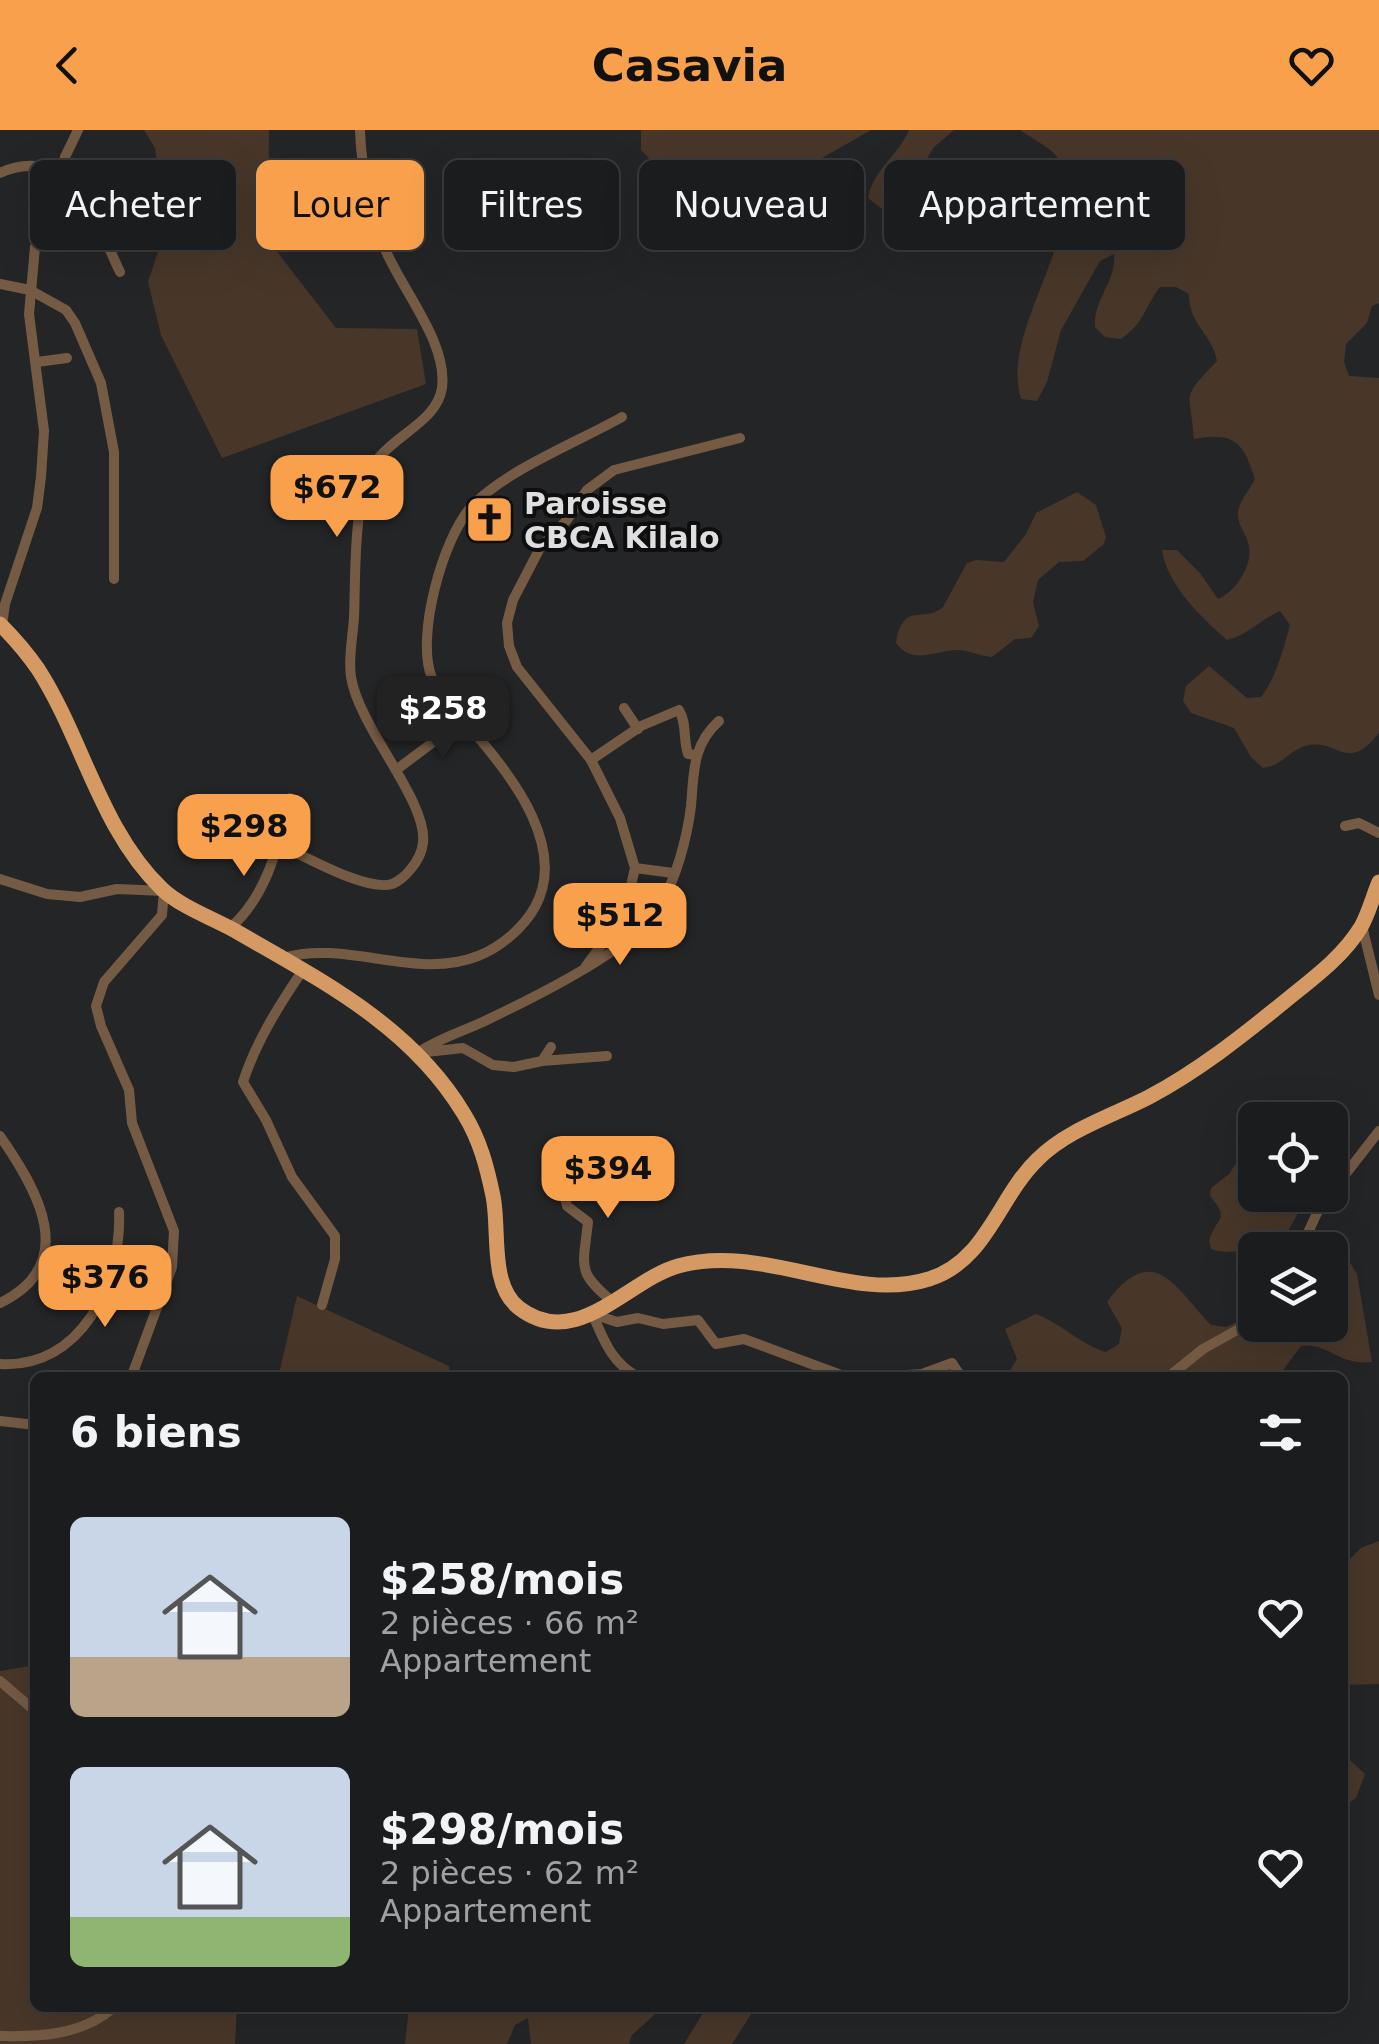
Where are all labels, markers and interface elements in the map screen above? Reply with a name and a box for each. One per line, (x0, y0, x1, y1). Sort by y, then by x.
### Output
icon: back (40, 38, 95, 93)
icon: heart (1284, 38, 1339, 93)
text: Casavia (592, 39, 787, 92)
chip: Acheter (30, 160, 236, 250)
chip: Louer (256, 160, 424, 250)
chip: Filtres (444, 160, 619, 250)
chip: Nouveau (639, 160, 864, 250)
chip: Appartement (884, 160, 1185, 250)
pin: $672 (278, 455, 396, 540)
text: $672 (292, 468, 382, 506)
place label: Paroisse CBCA Kilalo (524, 486, 720, 555)
church icon: Paroisse CBCA Kilalo (463, 494, 515, 546)
pin: $258 (384, 676, 502, 761)
text: $258 (398, 689, 488, 727)
pin: $298 (185, 794, 303, 879)
text: $298 (199, 807, 289, 845)
pin: $512 (561, 883, 679, 968)
text: $512 (575, 896, 665, 934)
map controls (1238, 1102, 1348, 1342)
button: locate (1238, 1102, 1348, 1212)
pin: $394 (549, 1136, 667, 1221)
text: $394 (563, 1149, 653, 1187)
button: layers (1238, 1232, 1348, 1342)
pin: $376 (46, 1245, 164, 1330)
text: $376 (60, 1258, 150, 1296)
icon: filters (1253, 1405, 1308, 1460)
text: 6 biens (70, 1408, 242, 1457)
text: $258/mois (380, 1555, 624, 1604)
icon: home (150, 1557, 270, 1677)
icon: heart (1253, 1590, 1308, 1645)
text: 2 pièces · 66 m² (380, 1604, 639, 1642)
text: Appartement (380, 1642, 591, 1680)
text: $298/mois (380, 1805, 624, 1854)
icon: home (150, 1807, 270, 1927)
icon: heart (1253, 1840, 1308, 1895)
text: 2 pièces · 62 m² (380, 1854, 639, 1892)
text: Appartement (380, 1892, 591, 1930)

